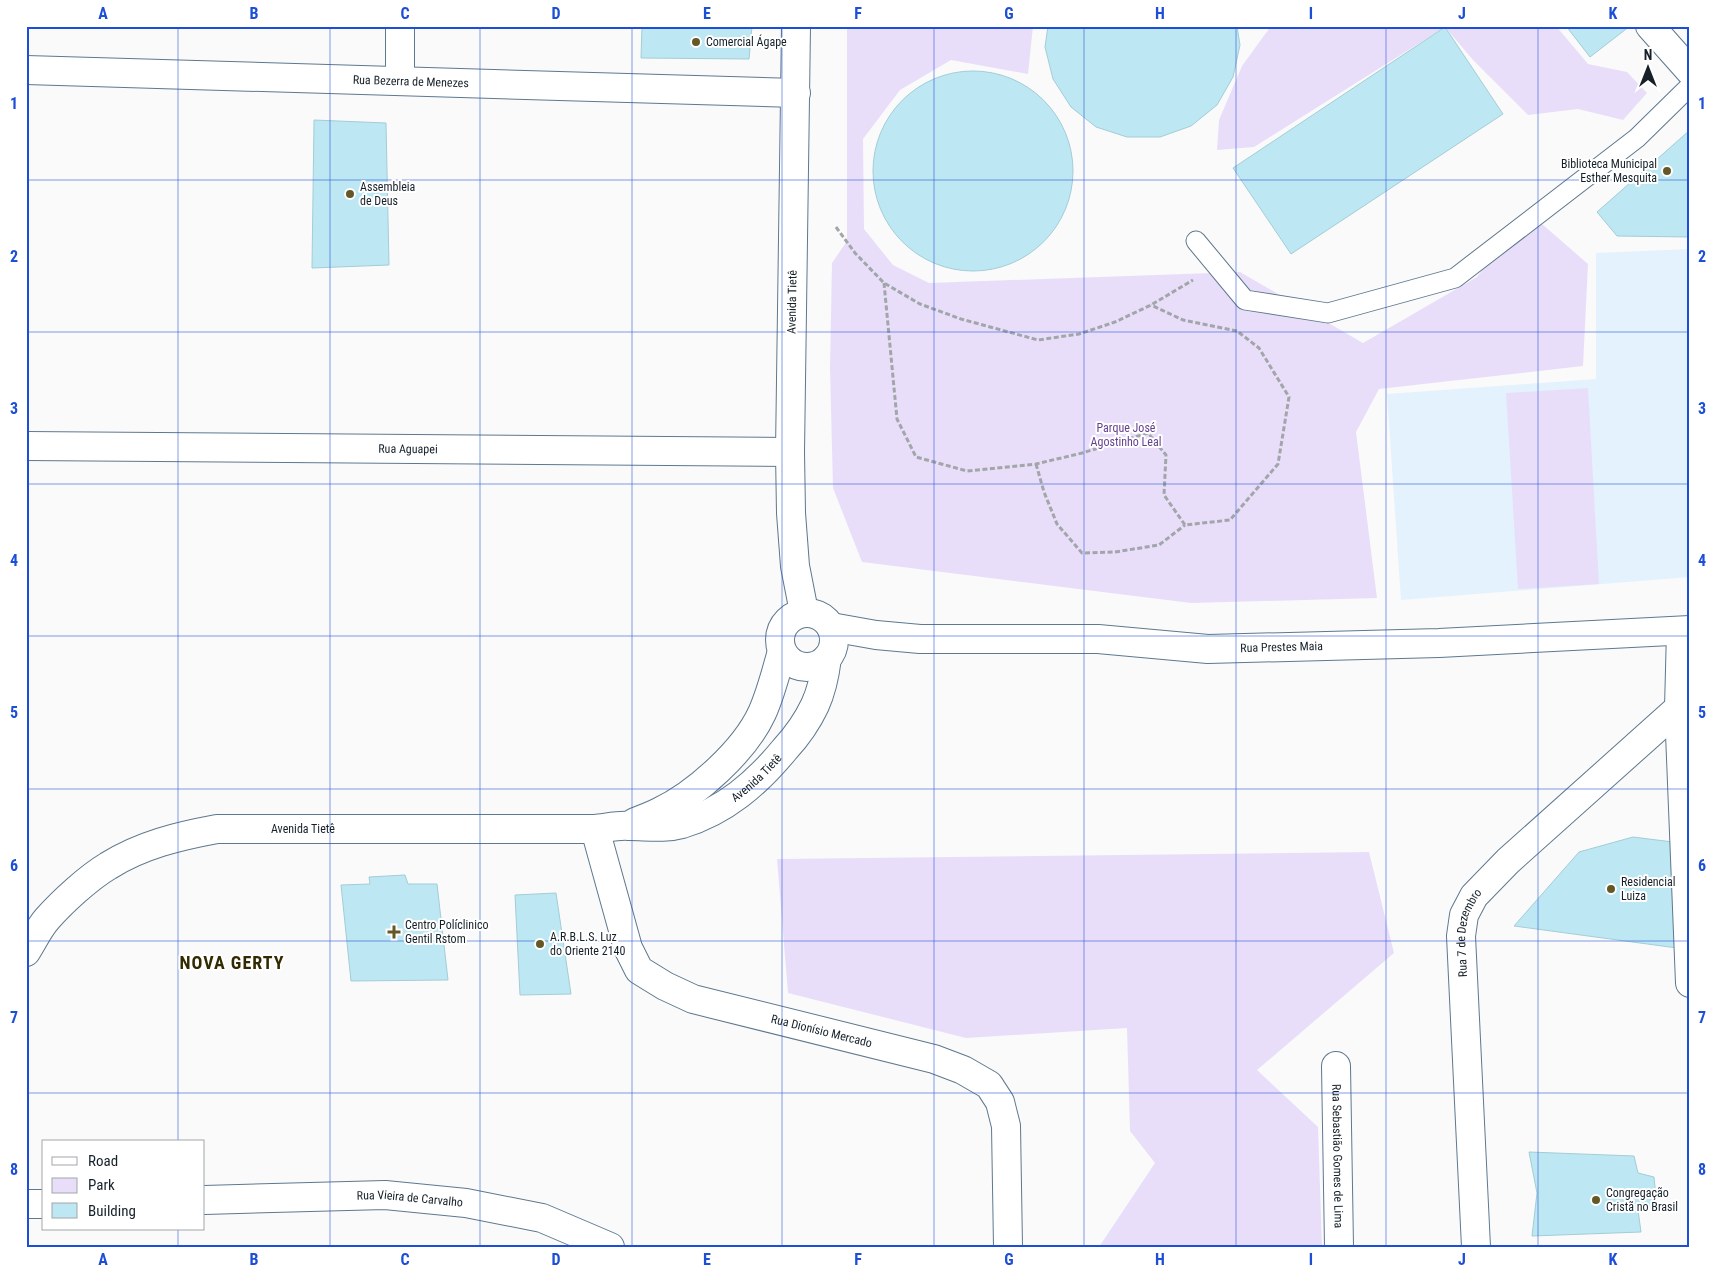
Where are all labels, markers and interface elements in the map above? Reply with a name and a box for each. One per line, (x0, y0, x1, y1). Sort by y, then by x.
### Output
text: A (98, 4, 108, 23)
text: B (250, 4, 259, 23)
text: C (400, 4, 410, 23)
text: D (551, 4, 561, 23)
text: E (703, 4, 711, 23)
text: F (854, 4, 862, 23)
text: G (1004, 4, 1014, 23)
text: H (1155, 4, 1165, 23)
text: I (1309, 4, 1313, 23)
text: J (1458, 4, 1466, 23)
text: K (1609, 4, 1618, 23)
place label: Comercial Ágape (706, 34, 787, 49)
marker: Comercial Ágape (690, 36, 702, 48)
north arrow (1624, 42, 1674, 92)
text: N (1644, 47, 1652, 63)
street label: Rua Bezerra de Menezes (353, 73, 469, 90)
text: 1 (10, 94, 18, 113)
text: 1 (1698, 94, 1706, 113)
place label: Biblioteca Municipal Esther Mesquita (1561, 157, 1657, 185)
marker: Biblioteca Municipal Esther Mesquita (1661, 165, 1673, 177)
place label: Assembleia de Deus (360, 180, 416, 208)
marker: Assembleia de Deus (344, 188, 356, 200)
text: 2 (10, 247, 18, 266)
text: 2 (1698, 247, 1706, 266)
street label: Avenida Tietê (784, 270, 800, 334)
text: 3 (10, 399, 18, 418)
text: 3 (1698, 399, 1706, 418)
park label: Parque José Agostinho Leal (1091, 421, 1161, 449)
street label: Rua Aguapei (378, 442, 438, 456)
text: 4 (10, 551, 18, 570)
text: 4 (1698, 551, 1706, 570)
street label: Rua Prestes Maia (1240, 639, 1323, 655)
text: 5 (10, 703, 18, 722)
text: 5 (1698, 703, 1706, 722)
street label: Avenida Tietê (728, 751, 785, 805)
street label: Avenida Tietê (271, 822, 335, 836)
text: 6 (10, 856, 18, 875)
text: 6 (1698, 856, 1706, 875)
place label: Residencial Luiza (1621, 875, 1675, 903)
marker: Residencial Luiza (1605, 883, 1617, 895)
street label: Rua 7 de Dezembro (1454, 886, 1484, 977)
place label: Centro Políclinico Gentil Rstom (405, 918, 488, 946)
marker: Centro Políclinico Gentil Rstom (387, 925, 401, 939)
place label: A.R.B.L.S. Luz do Oriente 2140 (550, 930, 625, 958)
marker: A.R.B.L.S. Luz do Oriente 2140 (534, 938, 546, 950)
district label: NOVA GERTY (180, 952, 284, 973)
text: 7 (10, 1008, 18, 1027)
text: 7 (1698, 1008, 1706, 1027)
street label: Rua Dionísio Mercado (770, 1012, 874, 1050)
street label: Rua Sebastião Gomes de Lima (1329, 1084, 1346, 1228)
legend (42, 1140, 205, 1230)
text: Road (88, 1152, 118, 1170)
text: 8 (10, 1160, 18, 1179)
text: 8 (1698, 1160, 1706, 1179)
text: Park (88, 1176, 115, 1194)
place label: Congregação Cristã no Brasil (1606, 1186, 1678, 1214)
street label: Rua Vieira de Carvalho (356, 1188, 464, 1210)
marker: Congregação Cristã no Brasil (1590, 1194, 1602, 1206)
text: Building (88, 1202, 136, 1220)
text: A (98, 1250, 108, 1269)
text: B (250, 1250, 259, 1269)
text: C (400, 1250, 410, 1269)
text: D (551, 1250, 561, 1269)
text: E (703, 1250, 711, 1269)
text: F (854, 1250, 862, 1269)
text: G (1004, 1250, 1014, 1269)
text: H (1155, 1250, 1165, 1269)
text: I (1309, 1250, 1313, 1269)
text: J (1458, 1250, 1466, 1269)
text: K (1609, 1250, 1618, 1269)

